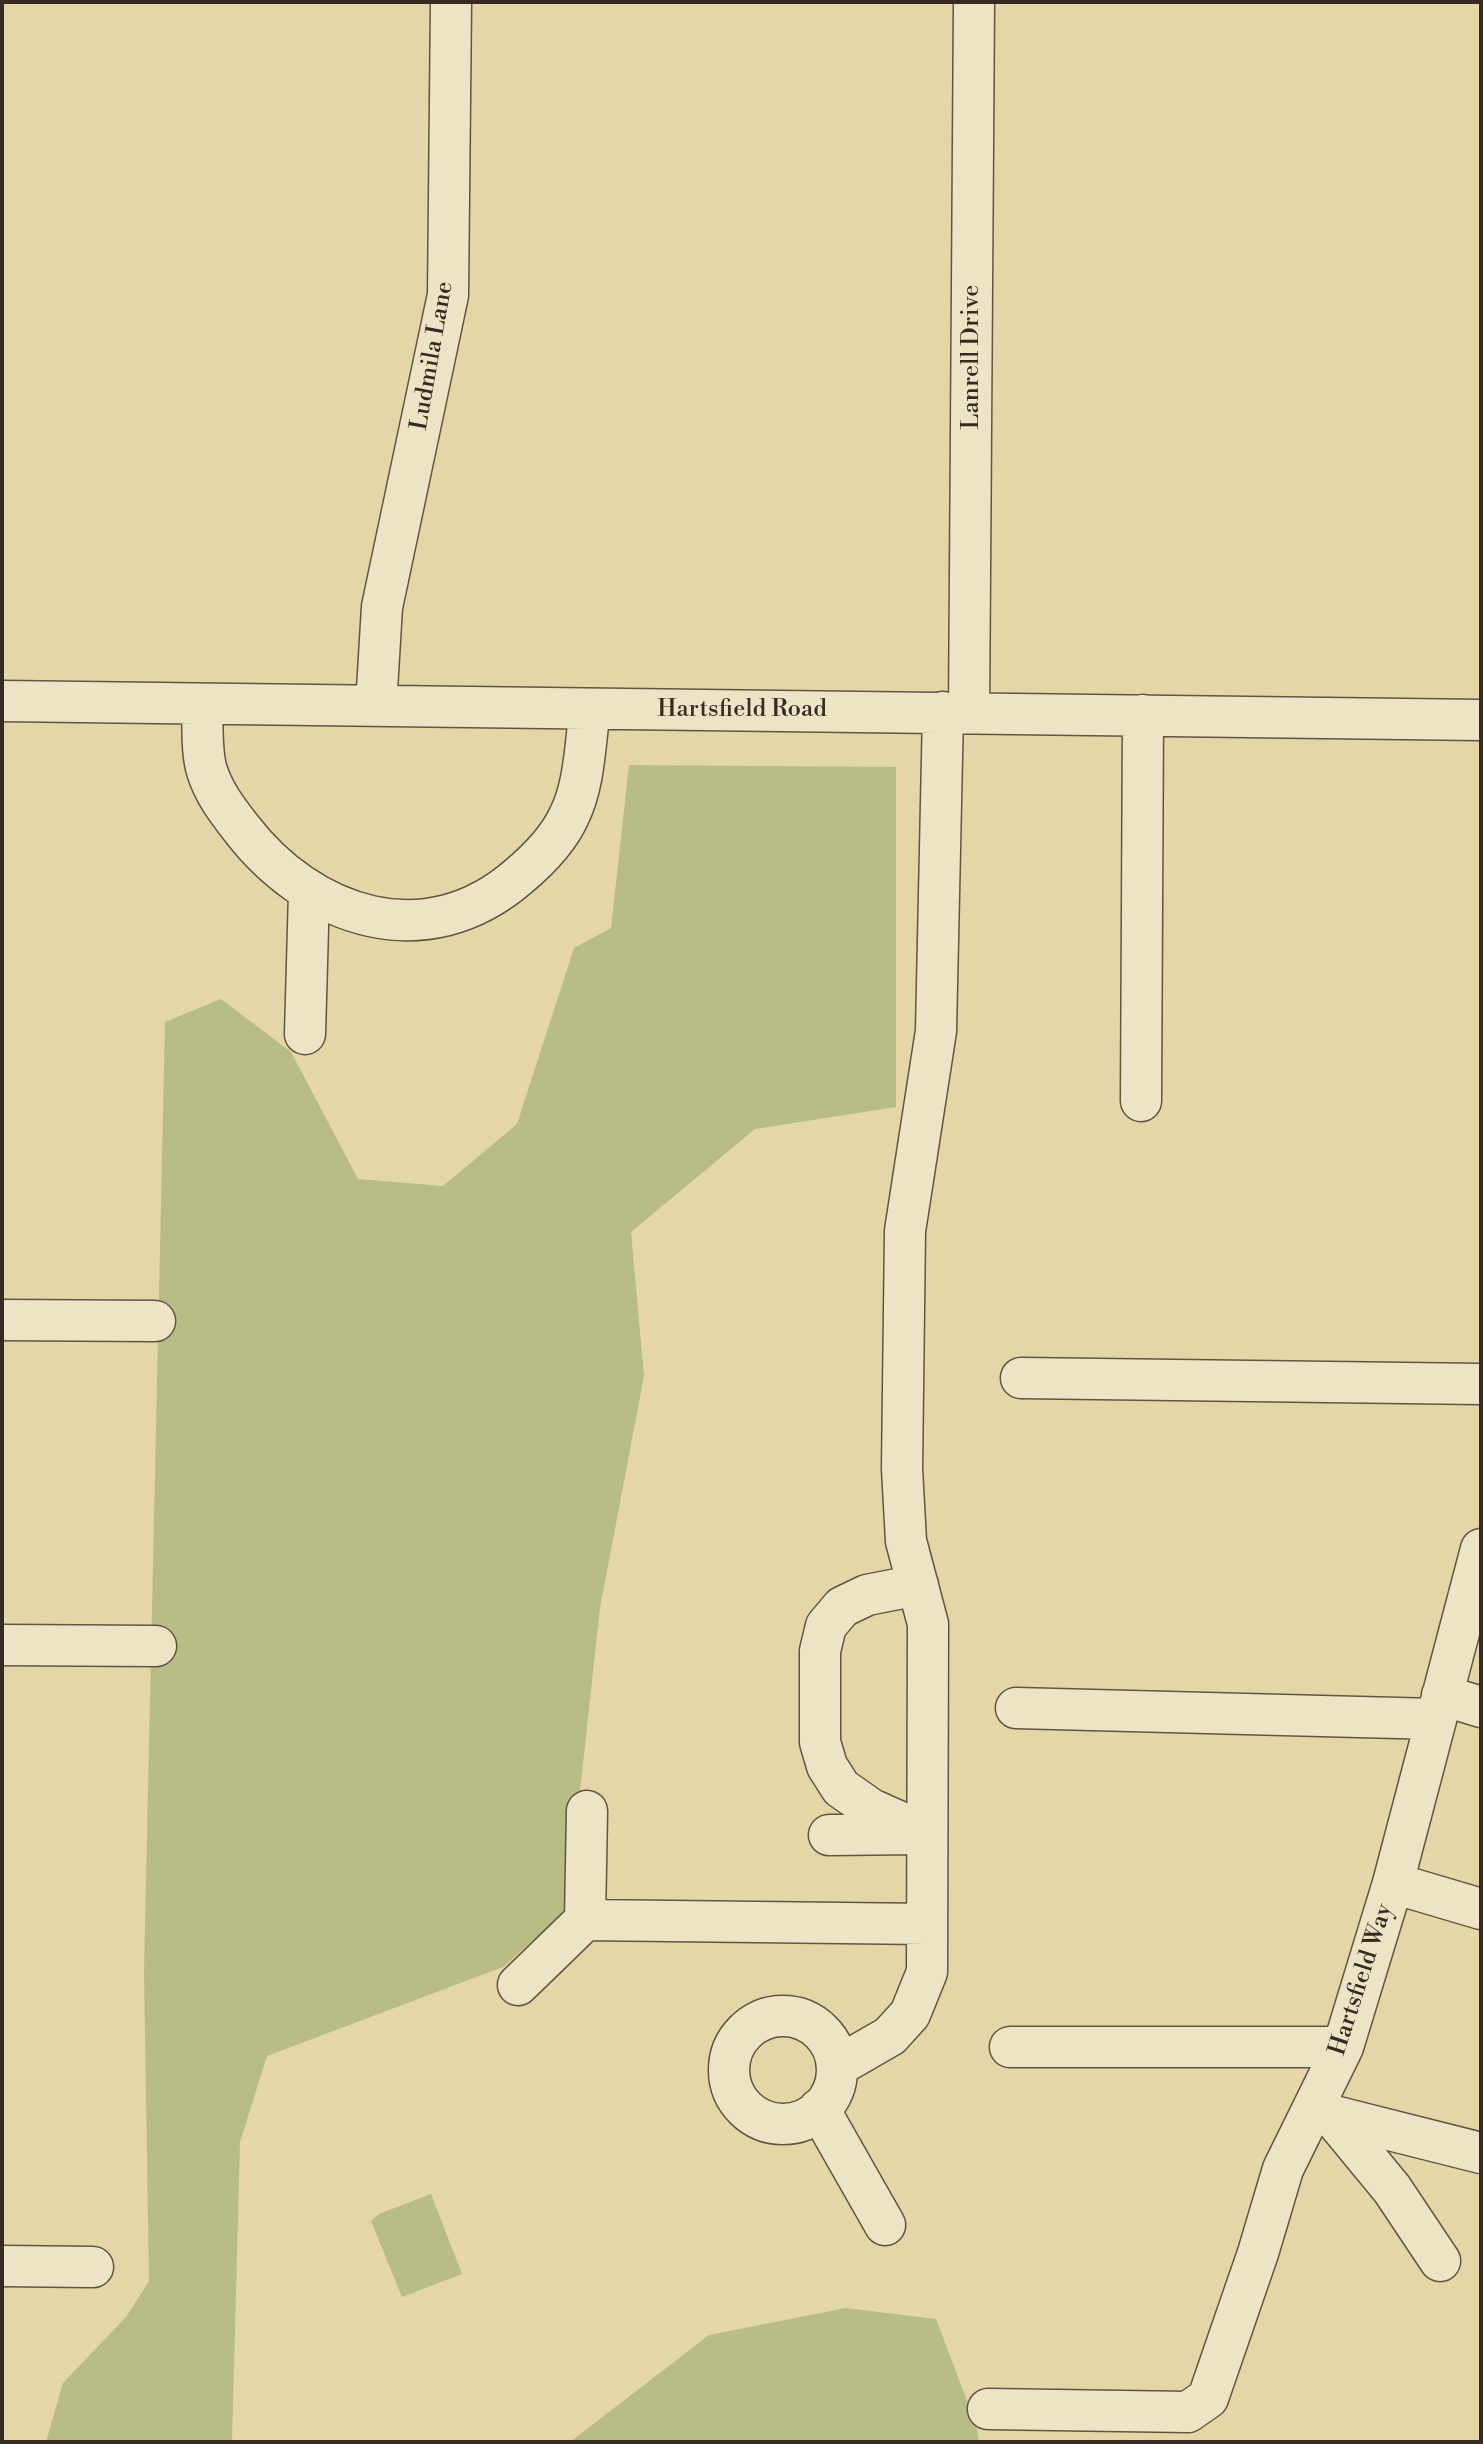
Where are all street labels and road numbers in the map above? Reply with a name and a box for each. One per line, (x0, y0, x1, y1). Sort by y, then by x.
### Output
street label: Ludmila Lane (406, 279, 460, 433)
street label: Lanrell Drive (958, 285, 986, 429)
street label: Hartsfield Road (657, 696, 827, 724)
street label: Hartsfield Way (1324, 1901, 1400, 2059)

